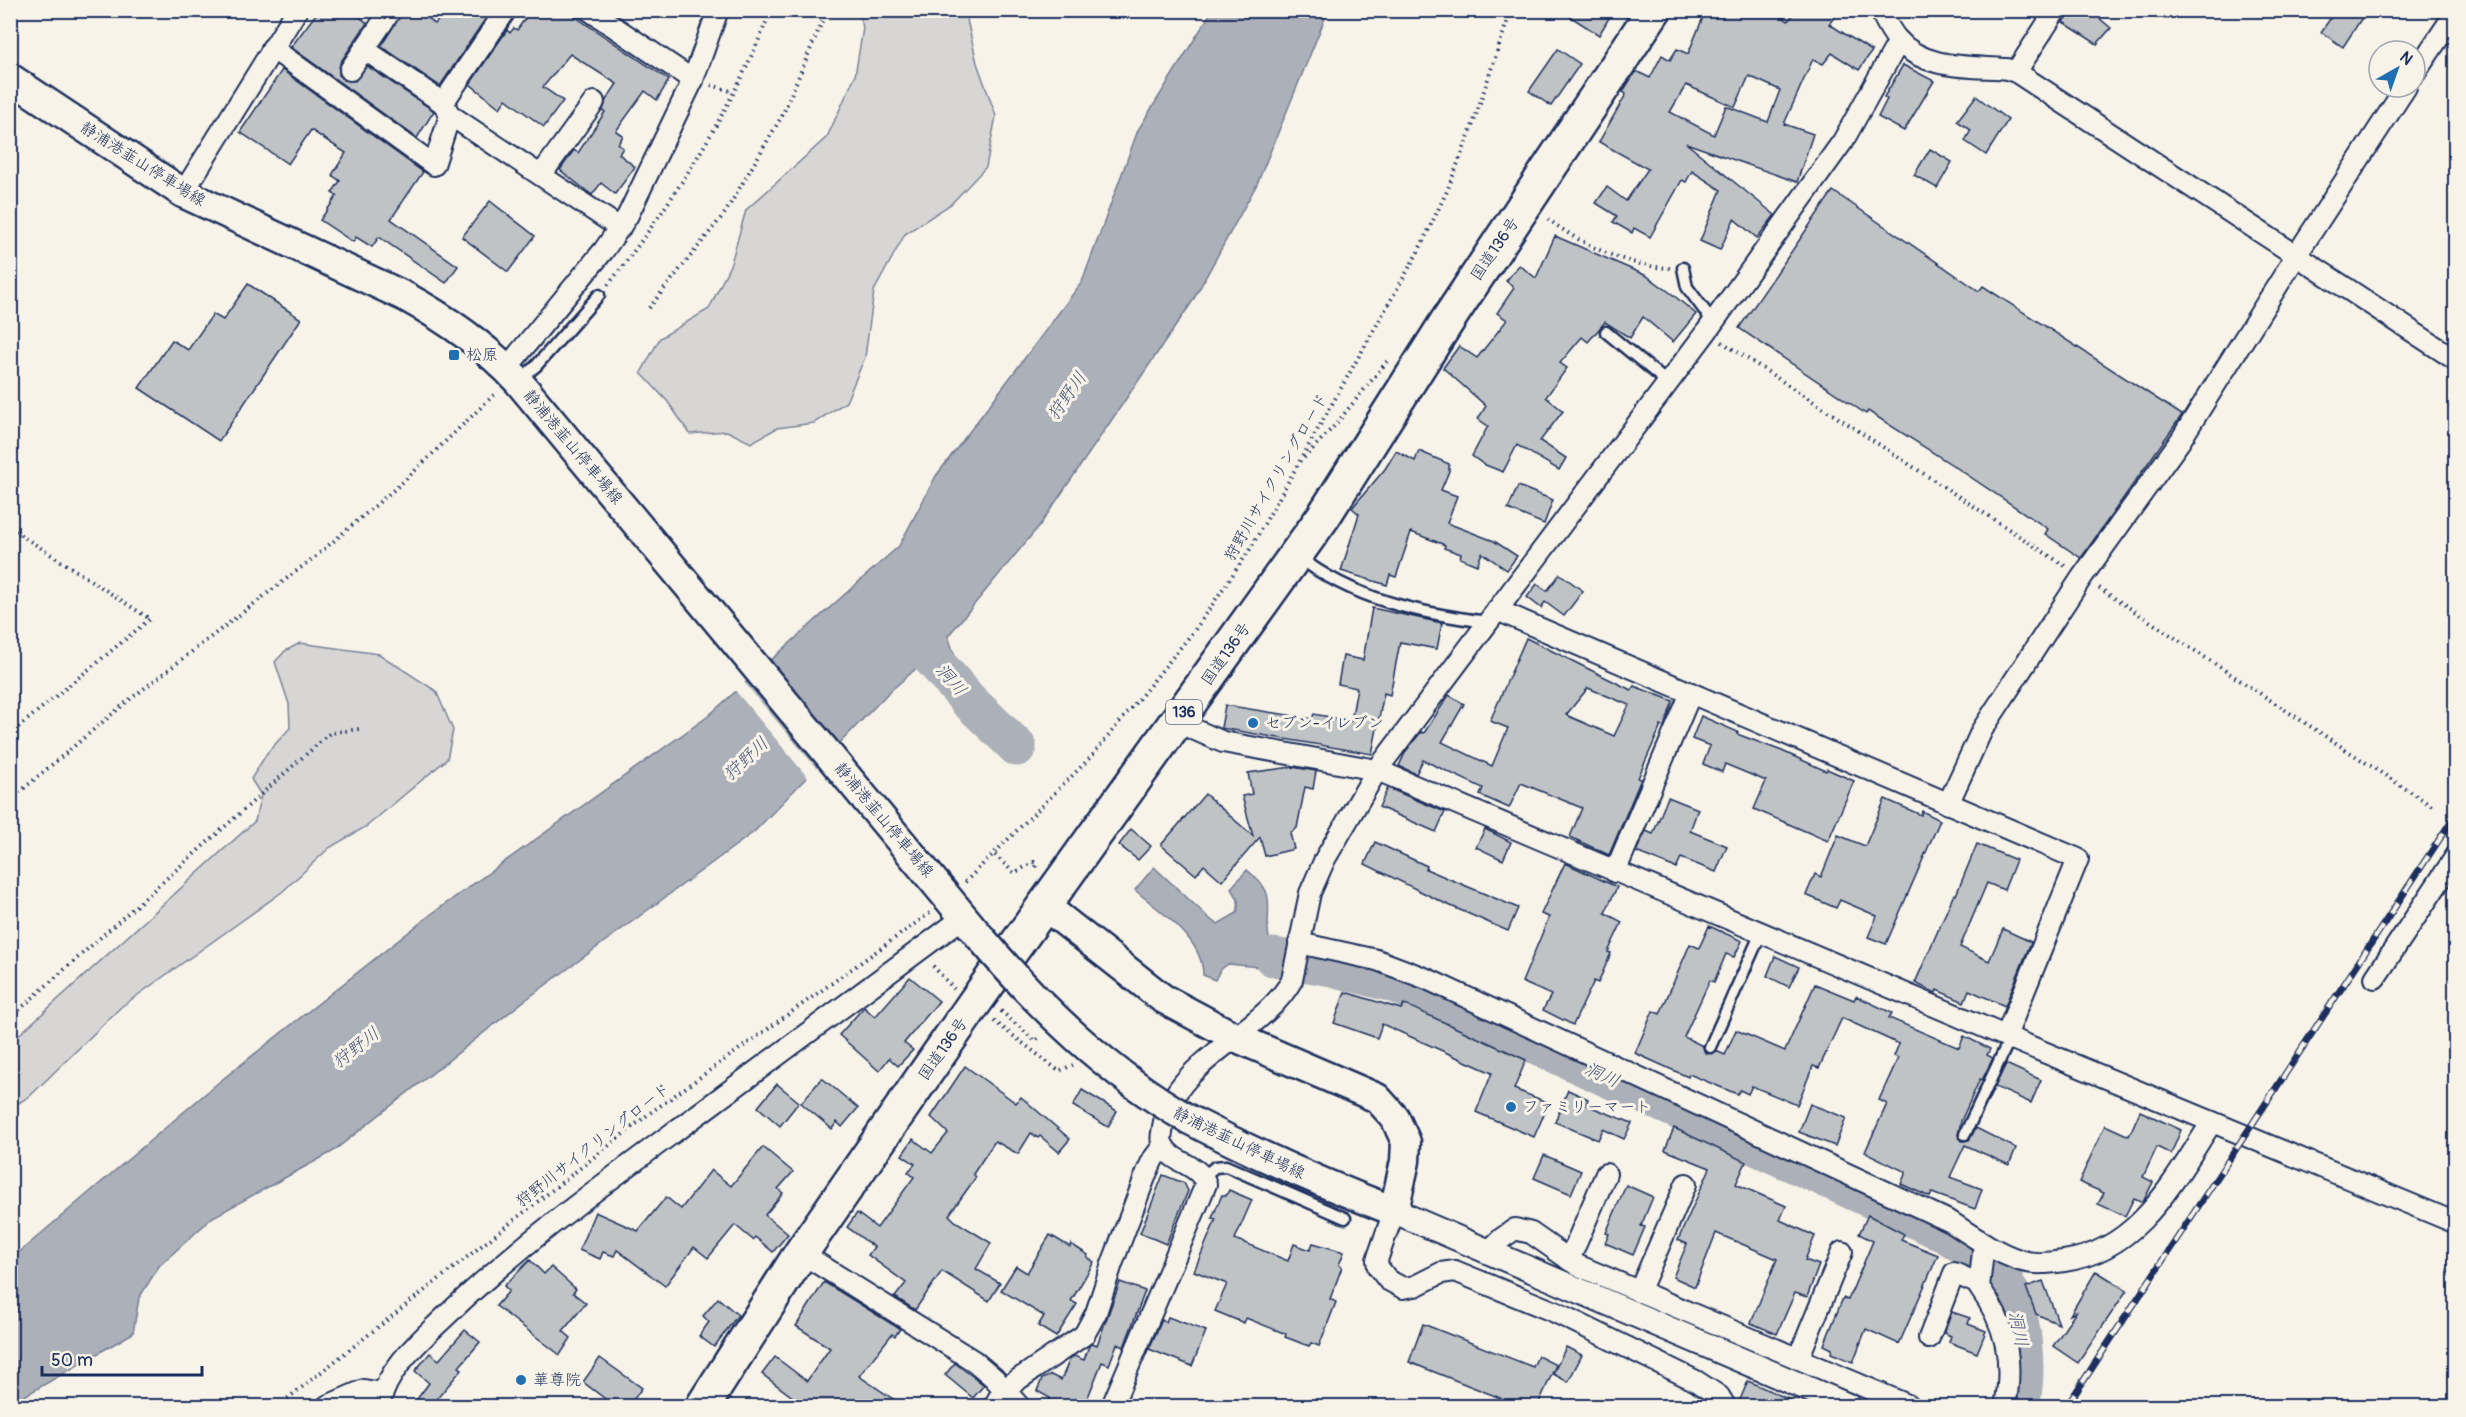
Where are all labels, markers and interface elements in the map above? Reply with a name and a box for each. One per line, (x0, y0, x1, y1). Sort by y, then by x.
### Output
north arrow (2367, 39, 2427, 99)
text: N (2395, 47, 2417, 70)
street label: 静浦港韮山停車場線 (77, 117, 209, 211)
street label: 国道136号 (1466, 213, 1524, 285)
place label: 松原 (466, 345, 498, 365)
marker: 松原 (447, 348, 461, 362)
water label: 狩野川 (1042, 367, 1092, 425)
street label: 静浦港韮山停車場線 (519, 385, 627, 509)
street label: 狩野川サイクリングロード (1220, 390, 1332, 564)
street label: 国道136号 (1197, 619, 1255, 689)
water label: 洞川 (931, 659, 971, 701)
road number: 136 (1166, 700, 1202, 724)
place label: セブン-イレブン (1265, 713, 1384, 733)
marker: セブン-イレブン (1246, 716, 1260, 730)
water label: 狩野川 (718, 732, 774, 786)
street label: 静浦港韮山停車場線 (830, 758, 938, 882)
street label: 国道136号 (914, 1014, 972, 1084)
water label: 狩野川 (328, 1022, 384, 1074)
water label: 洞川 (1581, 1057, 1623, 1093)
street label: 狩野川サイクリングロード (512, 1079, 674, 1211)
place label: ファミリーマート (1523, 1097, 1651, 1117)
marker: ファミリーマート (1504, 1100, 1518, 1114)
street label: 静浦港韮山停車場線 (1170, 1102, 1308, 1184)
water label: 洞川 (2003, 1309, 2033, 1349)
scale bar (42, 1339, 202, 1377)
text: 50 m (51, 1349, 93, 1372)
place label: 華尊院 (533, 1370, 581, 1390)
marker: 華尊院 (514, 1373, 528, 1387)

